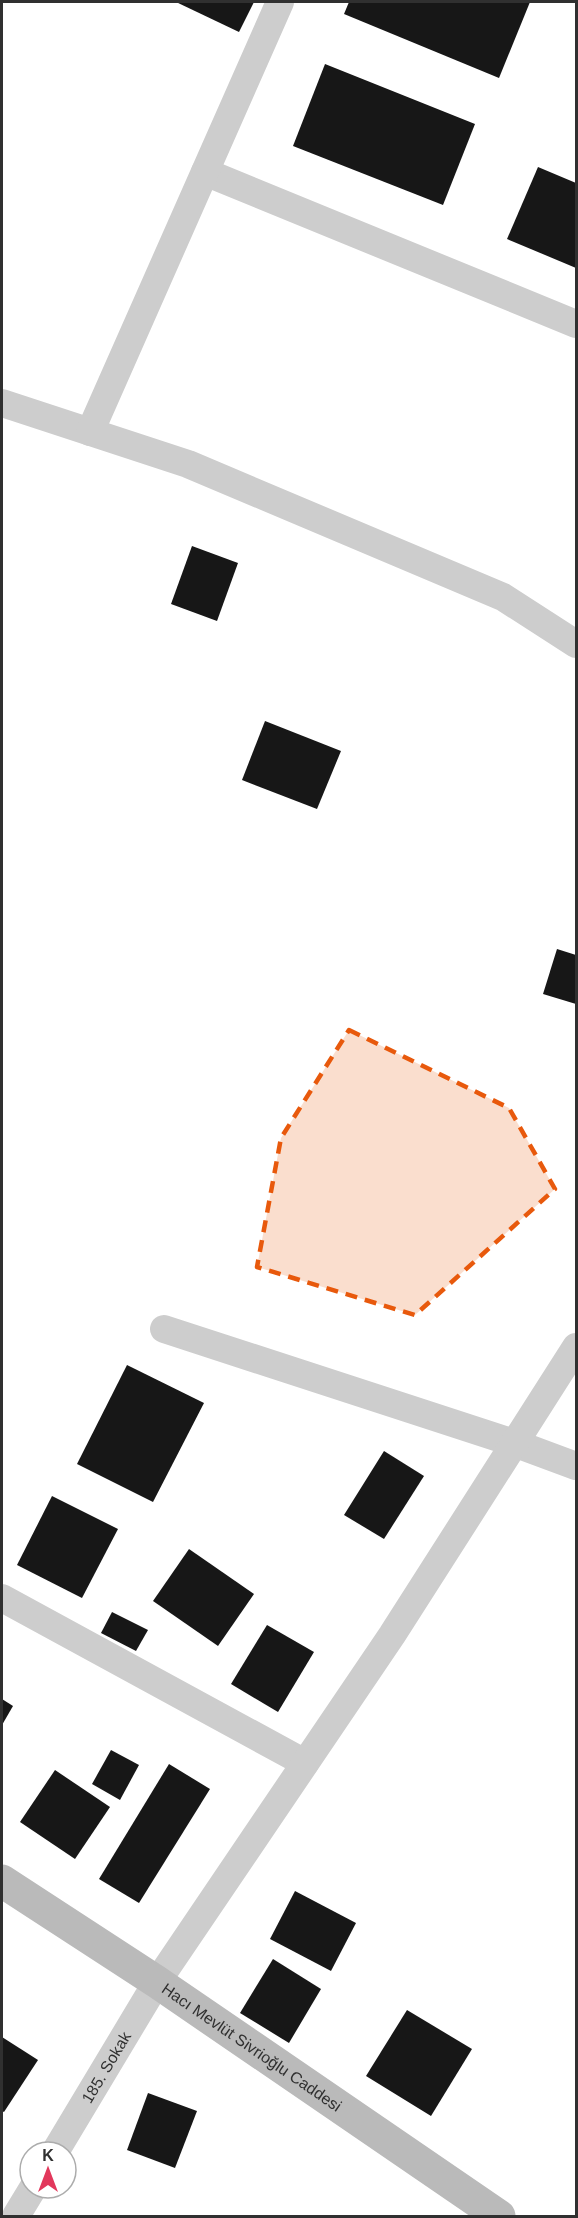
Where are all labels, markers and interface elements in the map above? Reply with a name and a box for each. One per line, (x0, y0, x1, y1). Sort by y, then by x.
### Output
street label: Hacı Mevlüt Sivrioğlu Caddesi (159, 1980, 345, 2114)
street label: 185. Sokak (78, 2028, 134, 2106)
north arrow (18, 2140, 78, 2200)
text: K (42, 2147, 54, 2164)

